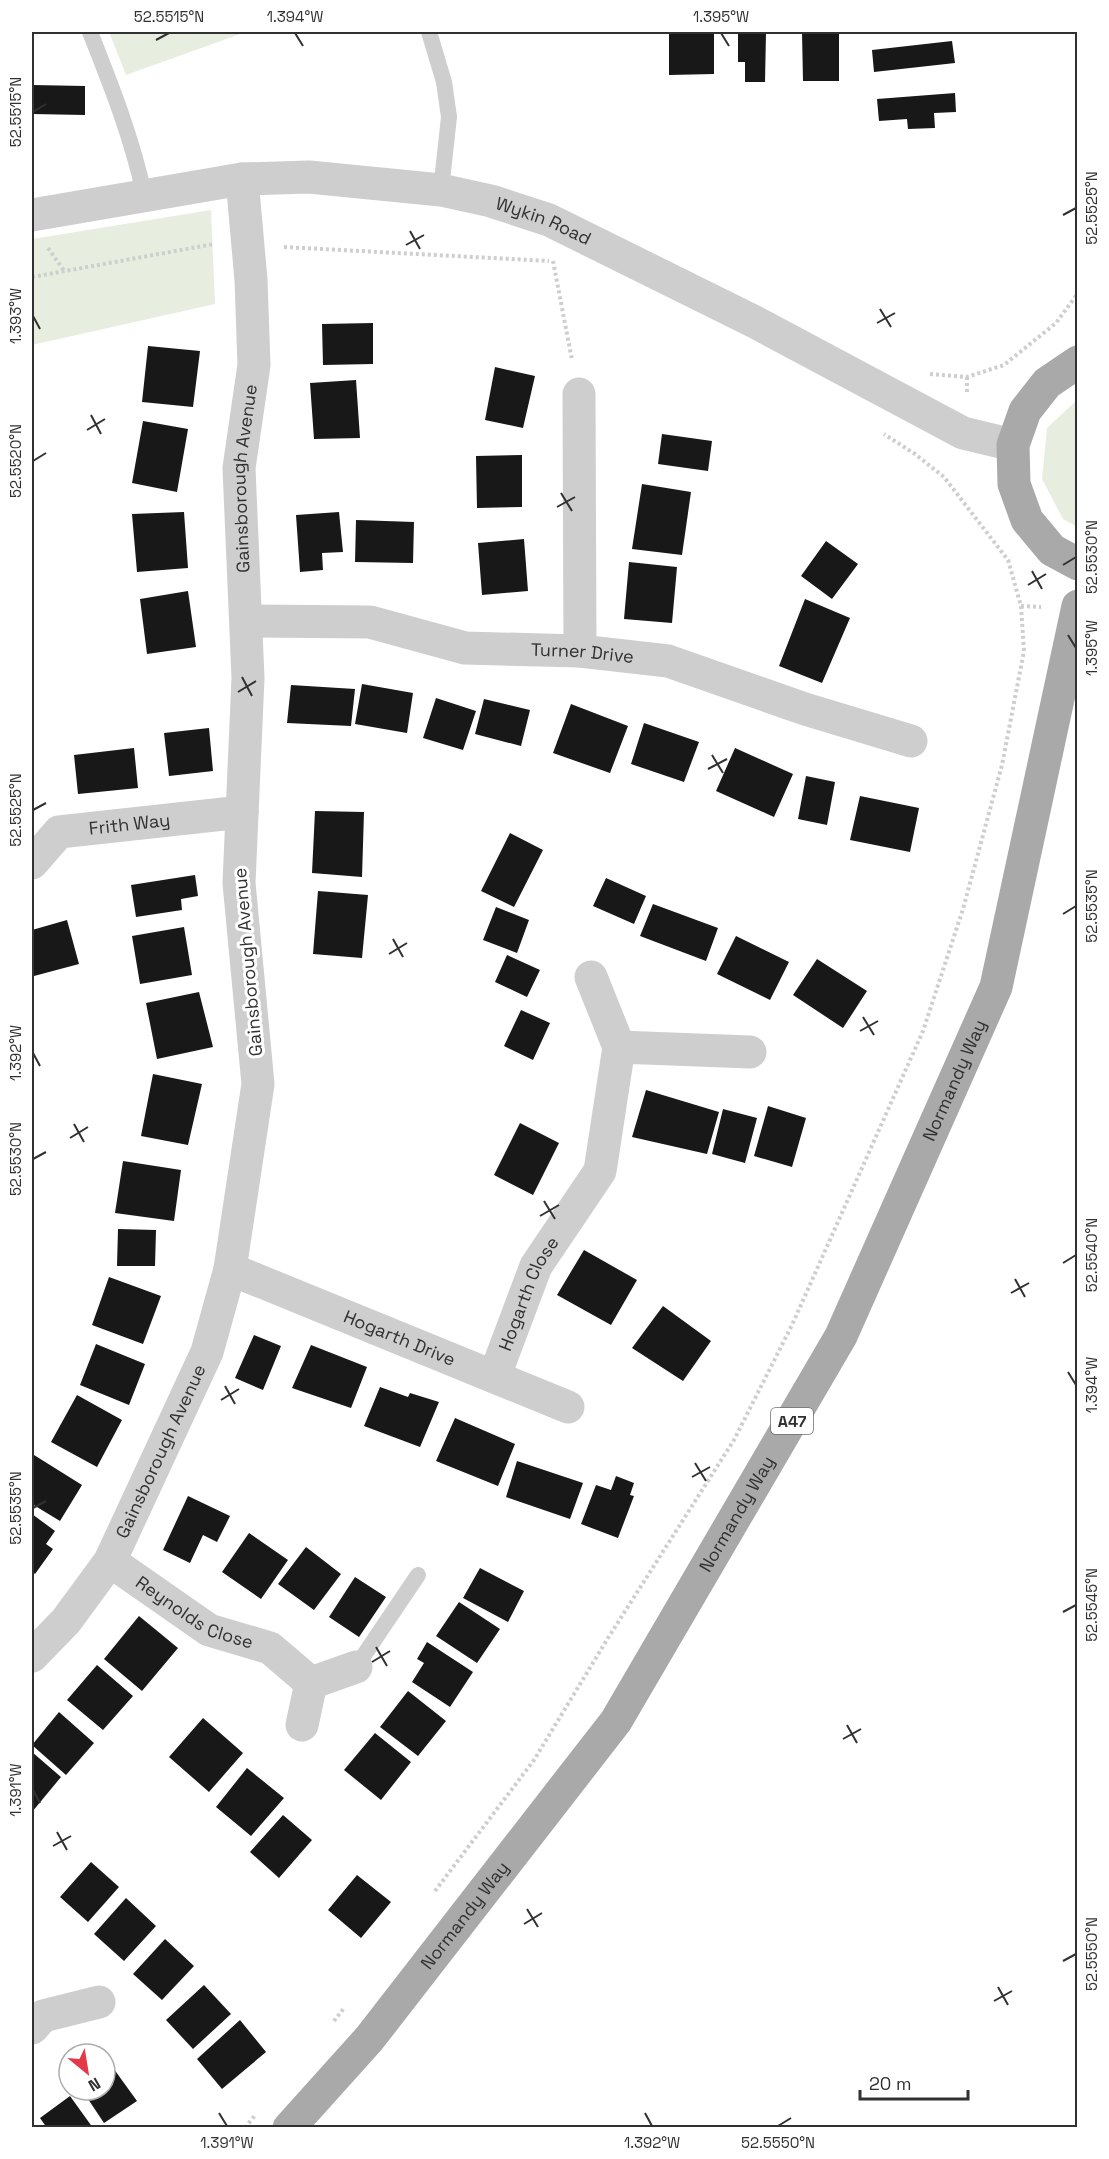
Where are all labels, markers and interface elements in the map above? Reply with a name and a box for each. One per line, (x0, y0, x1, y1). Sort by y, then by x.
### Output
text: 52.5515°N (134, 7, 204, 26)
text: 1.394°W (267, 7, 323, 26)
text: 1.395°W (693, 7, 749, 26)
text: 52.5515°N (6, 77, 25, 147)
text: 52.5525°N (1082, 171, 1101, 245)
street label: Wykin Road (493, 191, 595, 250)
text: 1.393°W (6, 288, 25, 344)
street label: Gainsborough Avenue (227, 383, 262, 573)
text: 52.5520°N (6, 424, 25, 498)
text: 52.5530°N (1082, 520, 1101, 594)
text: 1.395°W (1082, 620, 1101, 676)
street label: Turner Drive (531, 638, 635, 668)
text: 52.5525°N (6, 773, 25, 847)
street label: Frith Way (88, 808, 171, 840)
street label: Gainsborough Avenue (228, 867, 267, 1057)
text: 52.5535°N (1082, 869, 1101, 943)
street label: Normandy Way (917, 1016, 991, 1144)
text: 1.392°W (6, 1025, 25, 1081)
text: 52.5530°N (6, 1122, 25, 1196)
text: 52.5540°N (1082, 1218, 1101, 1292)
street label: Hogarth Close (493, 1232, 564, 1354)
street label: Hogarth Drive (340, 1305, 459, 1371)
text: 1.394°W (1082, 1357, 1101, 1413)
street label: Gainsborough Avenue (110, 1361, 211, 1542)
road number: A47 (771, 1408, 813, 1434)
street label: Normandy Way (694, 1452, 779, 1576)
text: 52.5535°N (6, 1471, 25, 1545)
text: 52.5545°N (1082, 1568, 1101, 1642)
street label: Reynolds Close (131, 1570, 256, 1653)
text: 1.391°W (6, 1763, 25, 1817)
street label: Normandy Way (415, 1857, 514, 1974)
text: 52.5550°N (1082, 1917, 1101, 1991)
north arrow (57, 2042, 117, 2102)
scale bar (860, 2063, 968, 2101)
text: 20 m (869, 2072, 912, 2095)
text: N (84, 2073, 104, 2096)
text: 1.391°W (200, 2133, 254, 2152)
text: 1.392°W (624, 2133, 680, 2152)
text: 52.5550°N (741, 2133, 815, 2152)

